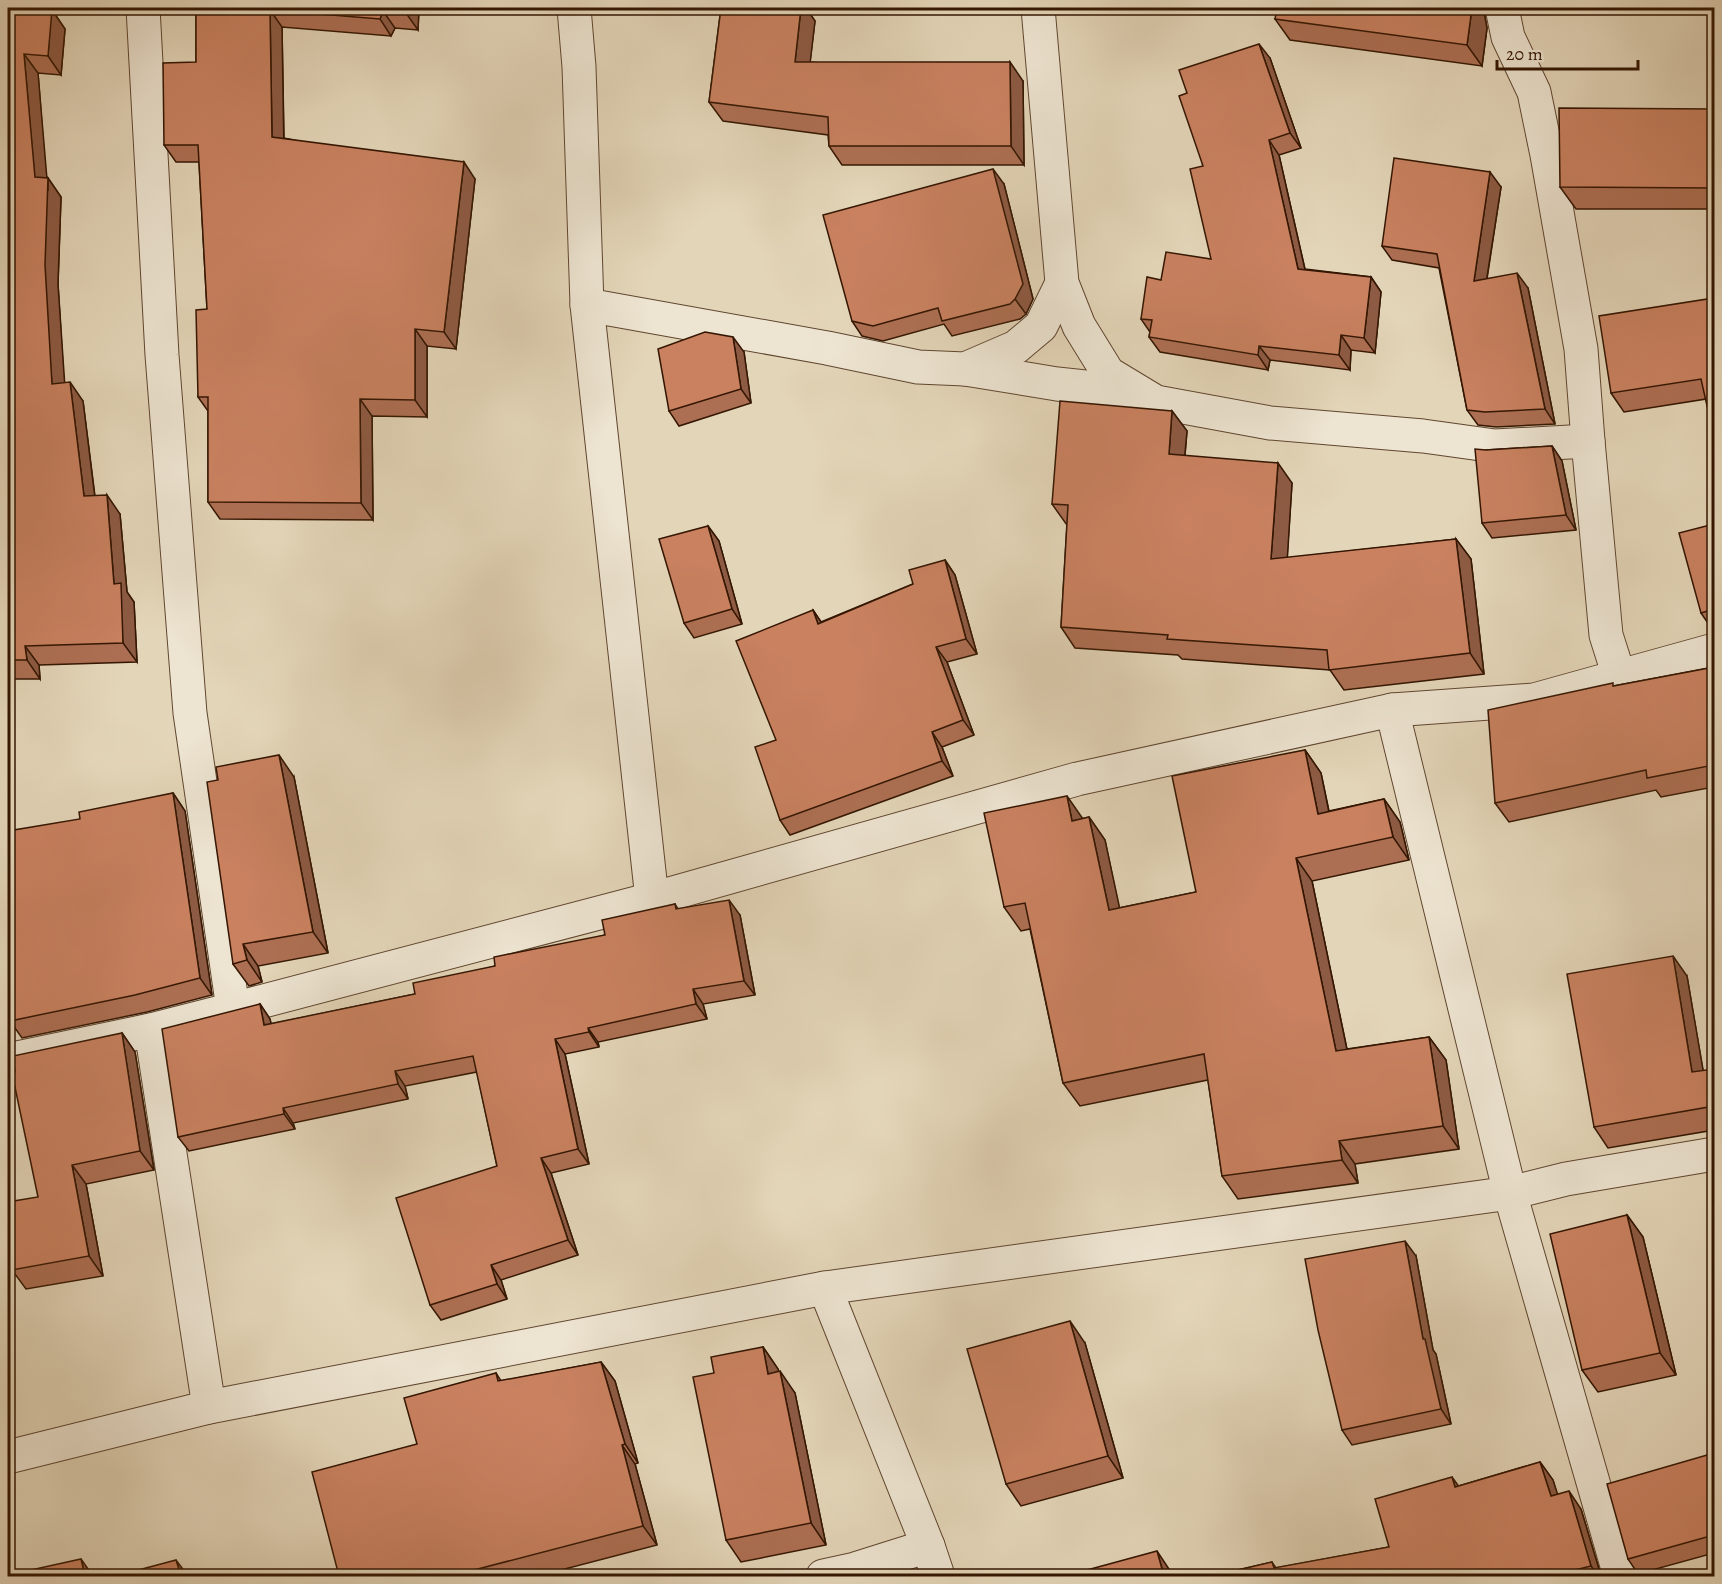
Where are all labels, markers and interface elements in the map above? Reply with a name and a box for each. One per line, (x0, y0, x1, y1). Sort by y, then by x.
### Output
scale bar (1497, 33, 1638, 71)
text: 20 m (1506, 42, 1543, 66)

